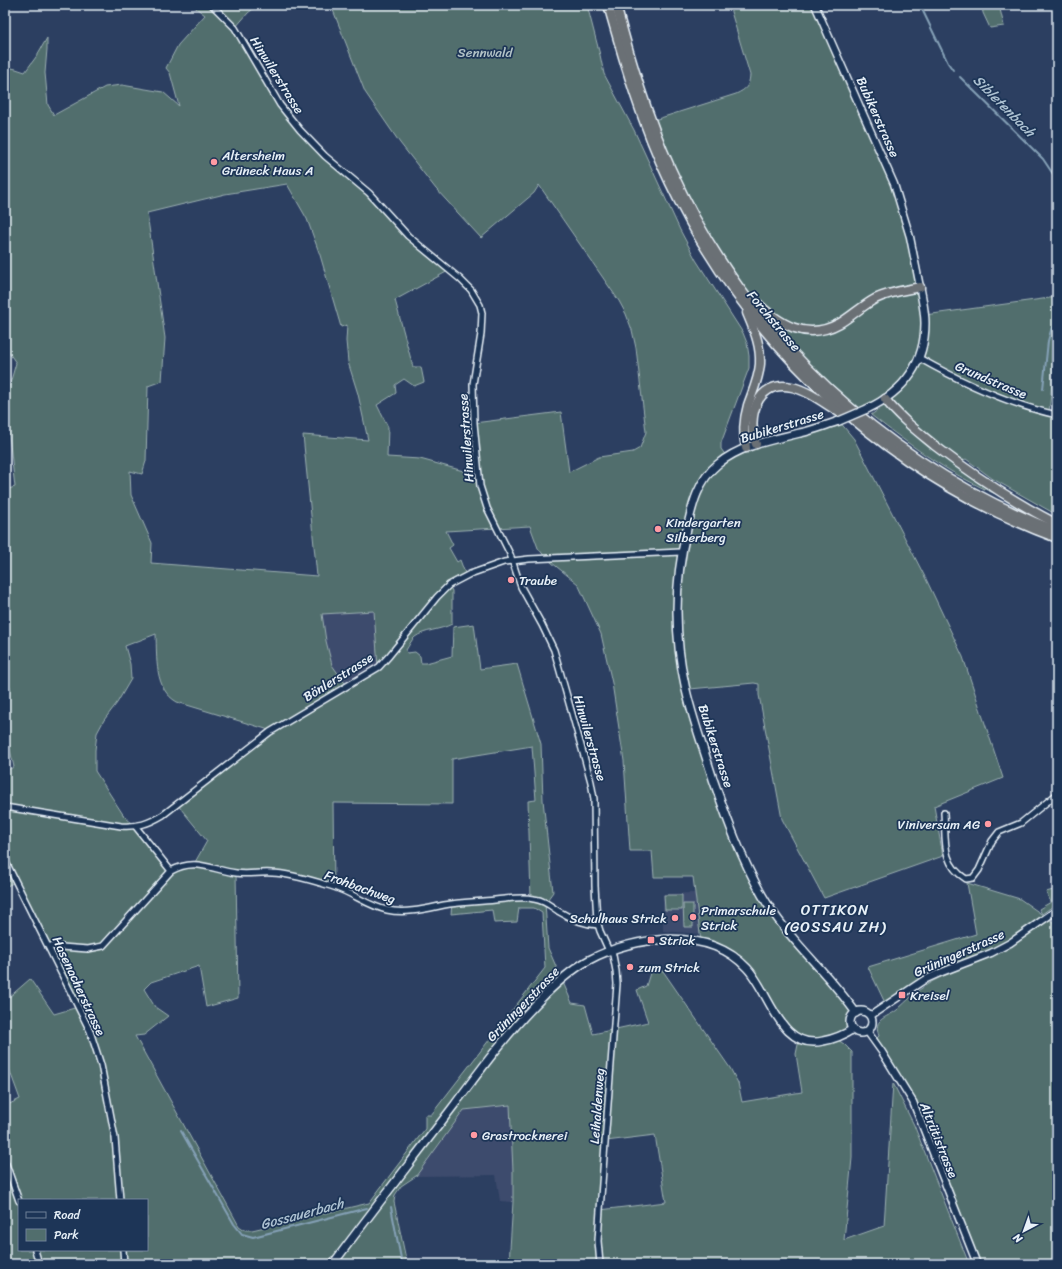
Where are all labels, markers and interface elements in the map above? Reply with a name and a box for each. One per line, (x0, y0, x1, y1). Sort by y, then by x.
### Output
street label: Hinwilerstrasse (244, 31, 310, 119)
park label: Sennwald (458, 41, 514, 64)
water label: Sibletenbach (967, 69, 1042, 144)
street label: Bubikerstrasse (850, 73, 906, 161)
place label: Altersheim Grüneck Haus A (221, 144, 313, 182)
marker: Altersheim Grüneck Haus A (209, 157, 219, 167)
street label: Forchstrasse (741, 285, 807, 357)
street label: Grundstrasse (952, 355, 1030, 405)
street label: Hinwilerstrasse (451, 393, 481, 483)
street label: Bubikerstrasse (737, 402, 827, 450)
place label: Kindergarten Silberberg (666, 511, 741, 549)
marker: Kindergarten Silberberg (653, 524, 663, 534)
place label: Traube (519, 569, 557, 592)
marker: Traube (506, 575, 516, 585)
street label: Bönlerstrasse (298, 646, 378, 708)
street label: Hinwilerstrasse (567, 692, 613, 784)
street label: Bubikerstrasse (692, 701, 740, 791)
place label: Viniversum AG (898, 813, 980, 836)
marker: Viniversum AG (983, 819, 993, 829)
street label: Frohbachweg (321, 863, 399, 911)
district label: OTTIKON (GOSSAU ZH) (784, 897, 886, 940)
place label: Primarschule Strick (701, 899, 777, 937)
place label: Schulhaus Strick (569, 907, 667, 930)
marker: Primarschule Strick (688, 912, 698, 922)
marker: Schulhaus Strick (670, 913, 680, 923)
street label: Grüningerstrasse (910, 923, 1008, 983)
place label: Strick (659, 929, 695, 952)
street label: Hasenacherstrasse (46, 932, 112, 1040)
marker: Strick (646, 935, 656, 945)
place label: zum Strick (637, 956, 700, 979)
street label: Grüningerstrasse (481, 961, 565, 1047)
marker: zum Strick (625, 962, 635, 972)
place label: Kreisel (910, 984, 950, 1007)
marker: Kreisel (897, 990, 907, 1000)
street label: Leihaldenweg (583, 1067, 611, 1145)
street label: Altrütistrasse (913, 1098, 965, 1181)
place label: Grastrocknerei (482, 1124, 568, 1147)
marker: Grastrocknerei (469, 1130, 479, 1140)
water label: Gossauerbach (258, 1190, 348, 1237)
legend (18, 1199, 148, 1251)
text: Road (54, 1204, 81, 1226)
north arrow (1004, 1211, 1044, 1251)
text: Park (54, 1224, 79, 1246)
text: N (1008, 1228, 1028, 1248)

